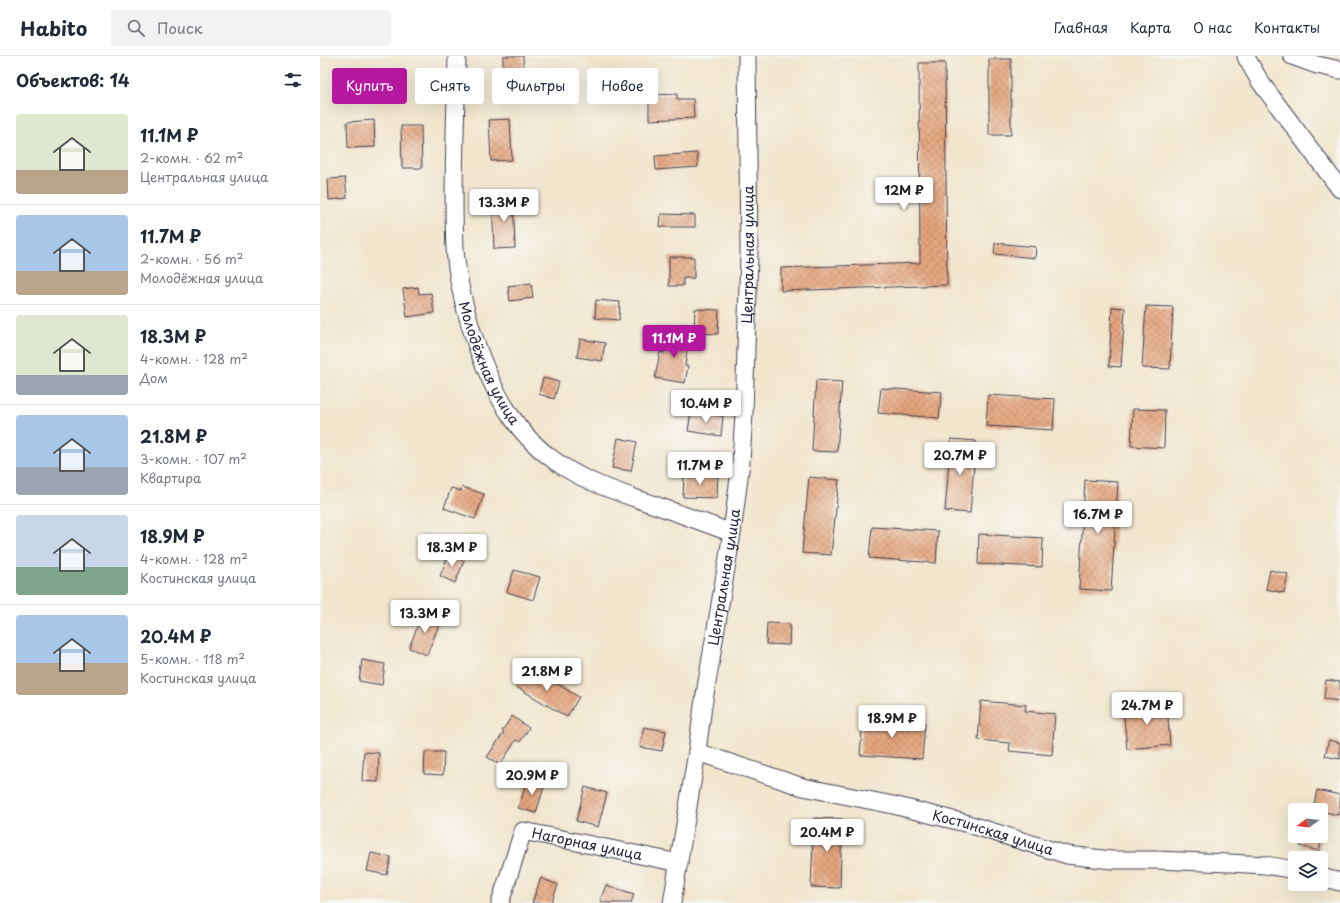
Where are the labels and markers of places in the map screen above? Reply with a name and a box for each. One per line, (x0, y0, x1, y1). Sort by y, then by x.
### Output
pin: 12M ₽ (876, 177, 932, 211)
pin: 13.3M ₽ (467, 189, 541, 223)
pin: 11.1M ₽ (637, 325, 711, 359)
pin: 10.4M ₽ (669, 390, 743, 424)
pin: 20.7M ₽ (923, 442, 997, 476)
pin: 11.7M ₽ (663, 452, 737, 486)
pin: 16.7M ₽ (1061, 501, 1135, 535)
pin: 18.3M ₽ (415, 534, 489, 568)
pin: 13.3M ₽ (388, 600, 462, 634)
pin: 21.8M ₽ (510, 658, 584, 692)
pin: 24.7M ₽ (1110, 692, 1184, 726)
pin: 18.9M ₽ (855, 705, 929, 739)
pin: 20.9M ₽ (495, 762, 569, 796)
pin: 20.4M ₽ (790, 819, 864, 853)

